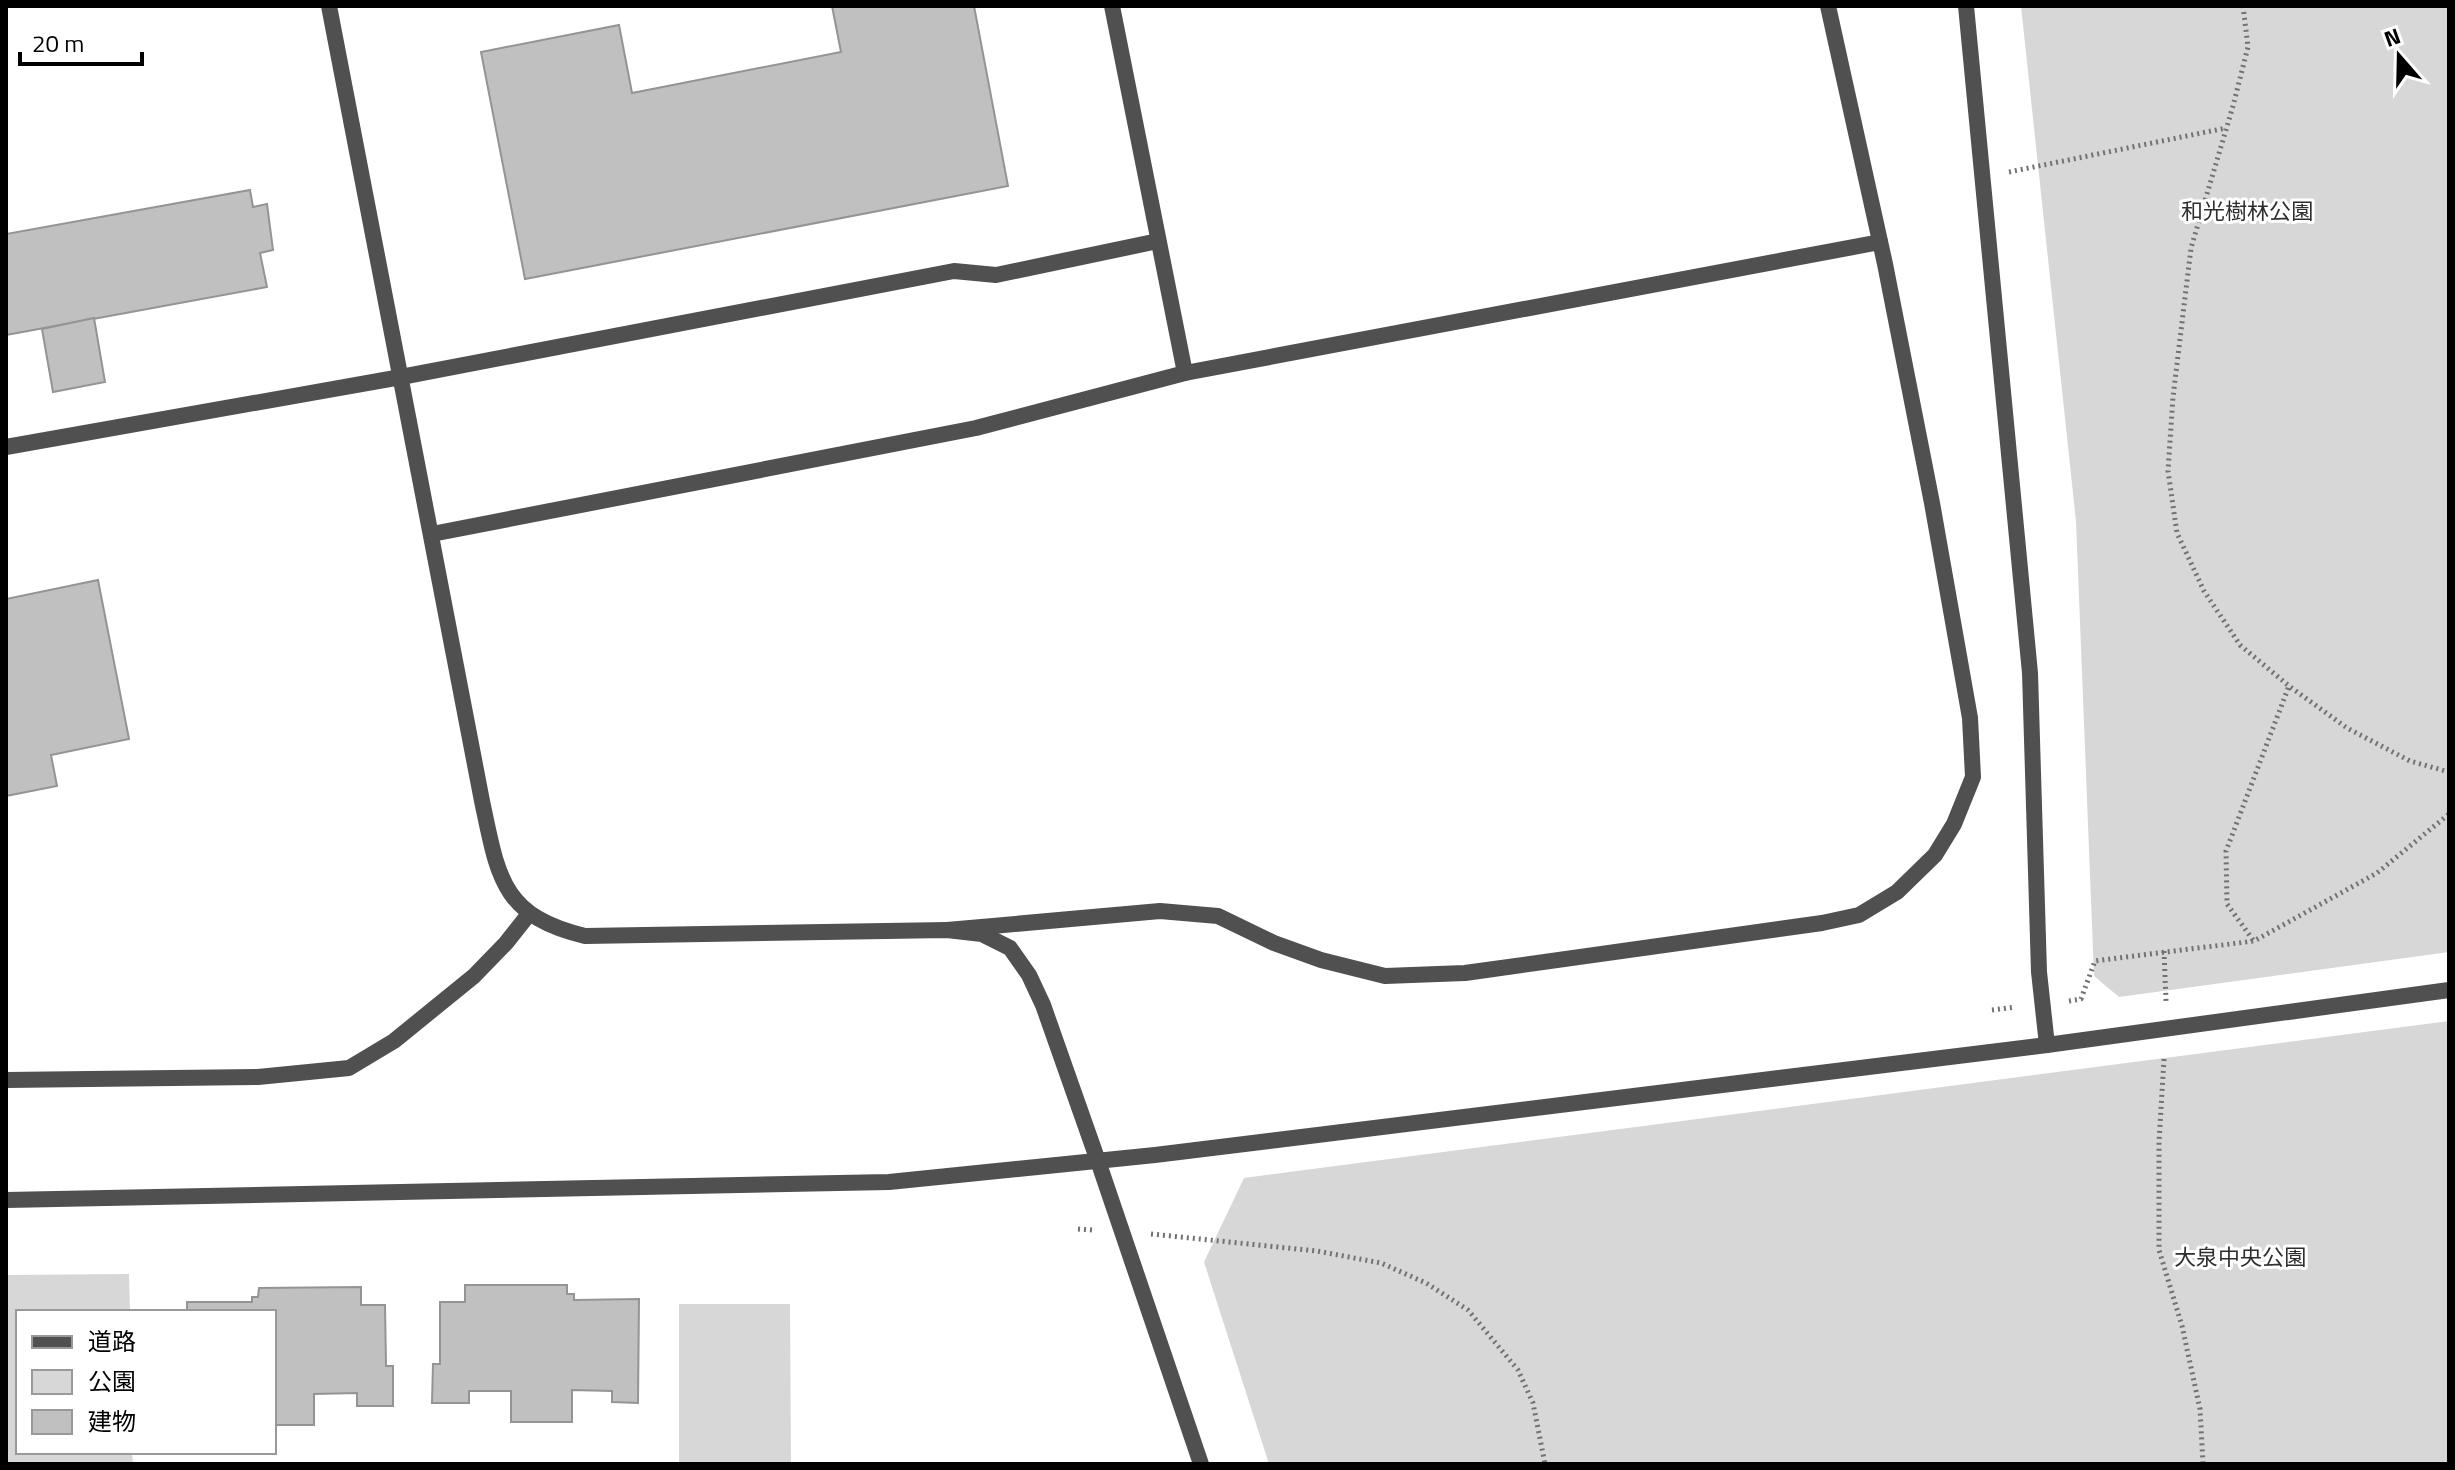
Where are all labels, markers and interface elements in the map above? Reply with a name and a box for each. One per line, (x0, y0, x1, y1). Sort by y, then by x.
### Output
scale bar (20, 16, 142, 66)
north arrow (2359, 16, 2439, 96)
text: N (2379, 19, 2405, 56)
text: 20 m (32, 25, 84, 61)
park label: 和光樹林公園 (2181, 194, 2313, 228)
park label: 大泉中央公園 (2174, 1240, 2306, 1274)
legend (16, 1310, 276, 1454)
text: 道路 (88, 1323, 136, 1359)
text: 公園 (88, 1363, 136, 1399)
text: 建物 (88, 1403, 136, 1439)

